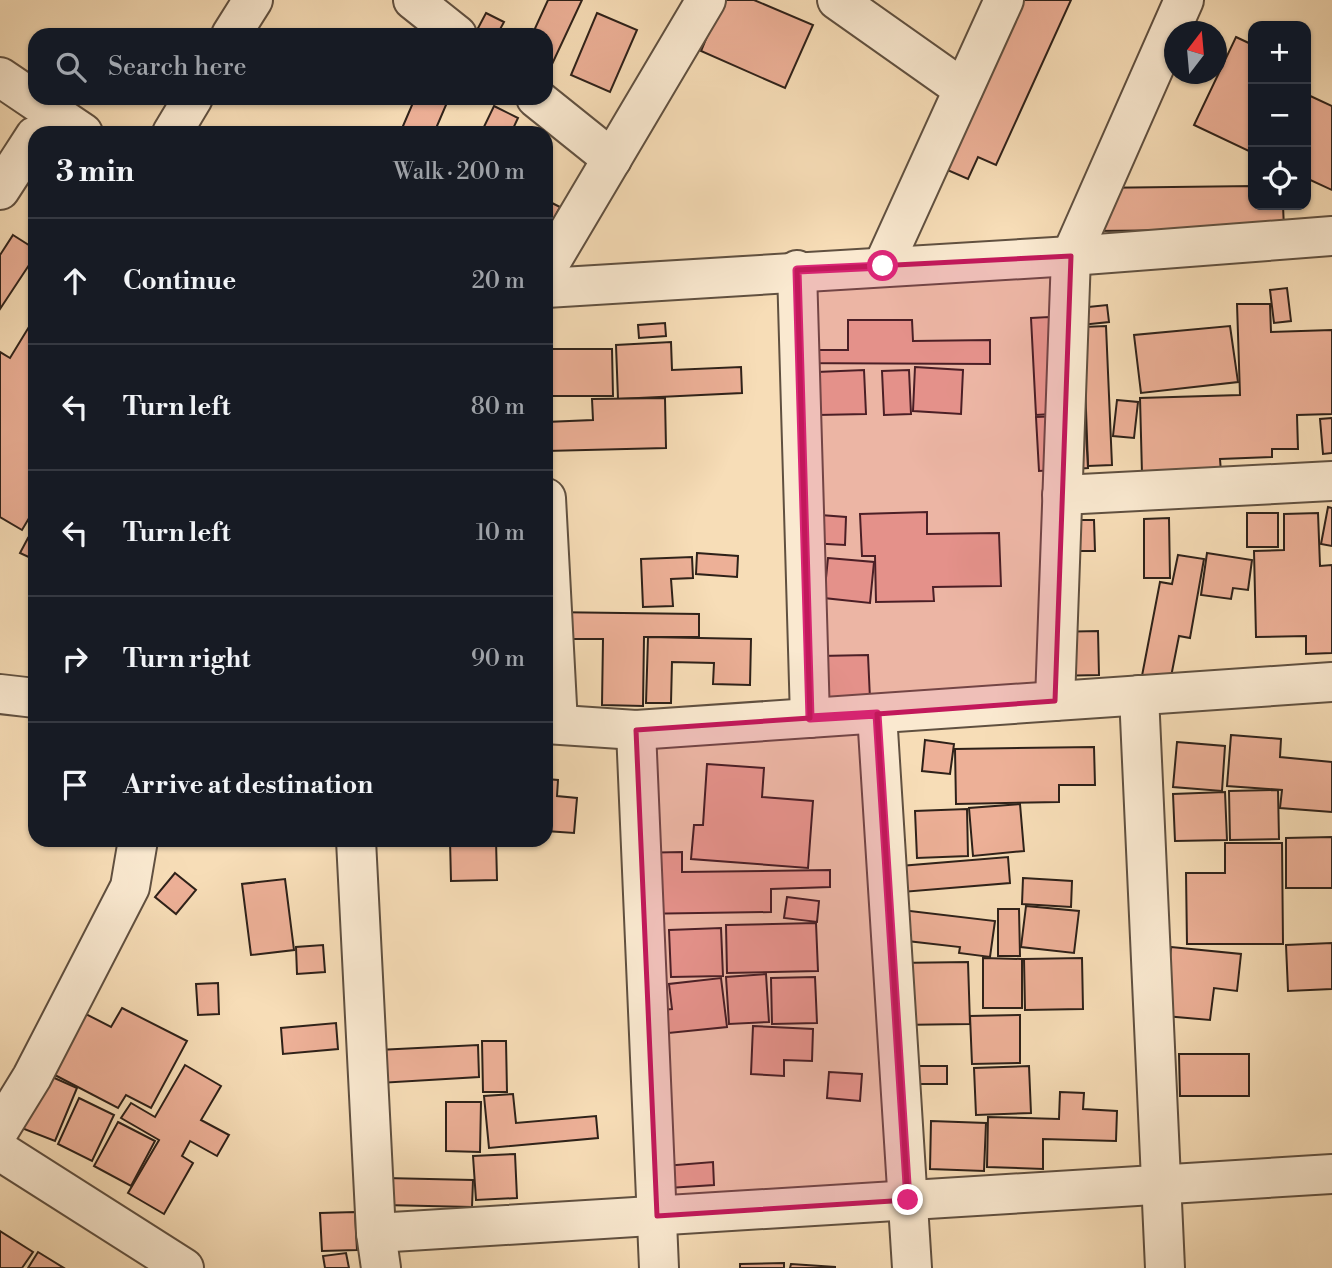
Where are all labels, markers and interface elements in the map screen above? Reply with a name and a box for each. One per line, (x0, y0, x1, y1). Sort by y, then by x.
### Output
north arrow (1164, 21, 1227, 84)
map controls (1248, 21, 1311, 210)
button: + (1248, 21, 1311, 84)
search box (28, 28, 553, 105)
icon: search (52, 48, 90, 86)
text: Search here (108, 51, 247, 83)
button: − (1248, 84, 1311, 147)
button: locate (1248, 147, 1311, 210)
text: 3 min (56, 153, 134, 191)
text: Walk · 200 m (393, 158, 525, 186)
route start (867, 250, 898, 281)
icon: ahead (56, 262, 94, 300)
text: Continue (123, 265, 236, 297)
text: 20 m (472, 267, 525, 295)
icon: left (56, 388, 94, 426)
text: Turn left (123, 391, 231, 423)
text: 80 m (471, 393, 525, 421)
icon: left (56, 514, 94, 552)
text: Turn left (123, 517, 231, 549)
text: 10 m (476, 519, 525, 547)
icon: right (56, 640, 94, 678)
text: Turn right (123, 643, 251, 675)
text: 90 m (471, 645, 525, 673)
icon: arrive (56, 766, 94, 804)
text: Arrive at destination (123, 769, 373, 801)
route end (892, 1184, 923, 1215)

